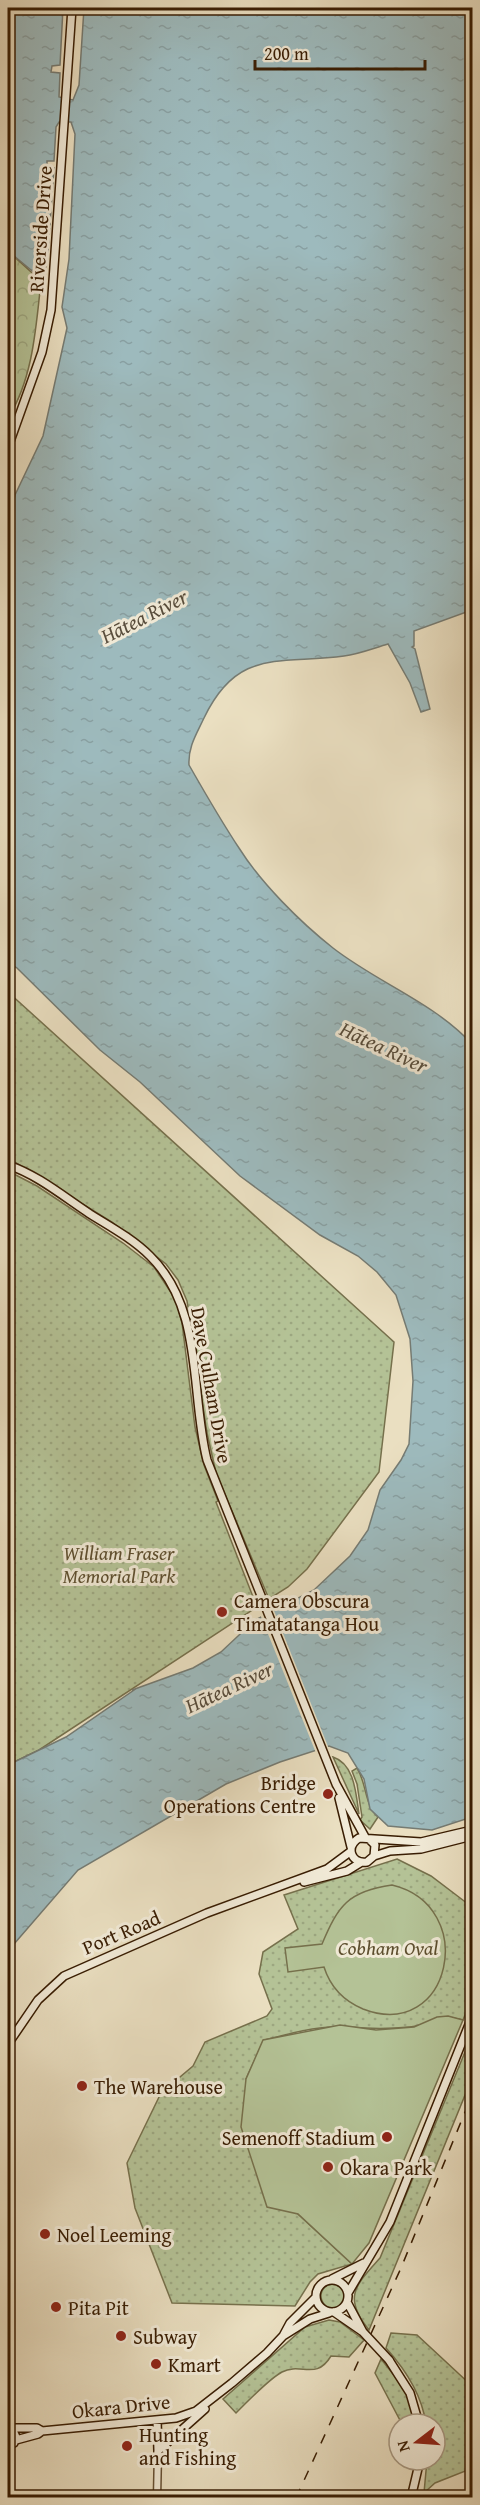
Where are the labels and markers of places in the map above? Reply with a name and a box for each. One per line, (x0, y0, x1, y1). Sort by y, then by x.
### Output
place label: Camera Obscura Timatatanga Hou (234, 1586, 379, 1638)
marker: Camera Obscura Timatatanga Hou (215, 1605, 229, 1619)
place label: Bridge Operations Centre (164, 1768, 316, 1820)
marker: Bridge Operations Centre (321, 1787, 335, 1801)
place label: The Warehouse (94, 2072, 223, 2101)
marker: The Warehouse (75, 2079, 89, 2093)
place label: Semenoff Stadium (222, 2123, 376, 2152)
marker: Semenoff Stadium (380, 2130, 394, 2144)
place label: Okara Park (340, 2153, 433, 2182)
marker: Okara Park (321, 2160, 335, 2174)
place label: Noel Leeming (57, 2220, 171, 2249)
marker: Noel Leeming (38, 2227, 52, 2241)
place label: Pita Pit (68, 2293, 129, 2322)
marker: Pita Pit (49, 2300, 63, 2314)
place label: Subway (133, 2322, 197, 2351)
marker: Subway (114, 2329, 128, 2343)
place label: Kmart (168, 2350, 221, 2379)
marker: Kmart (149, 2357, 163, 2371)
place label: Hunting and Fishing (139, 2420, 236, 2472)
marker: Hunting and Fishing (120, 2439, 134, 2453)

